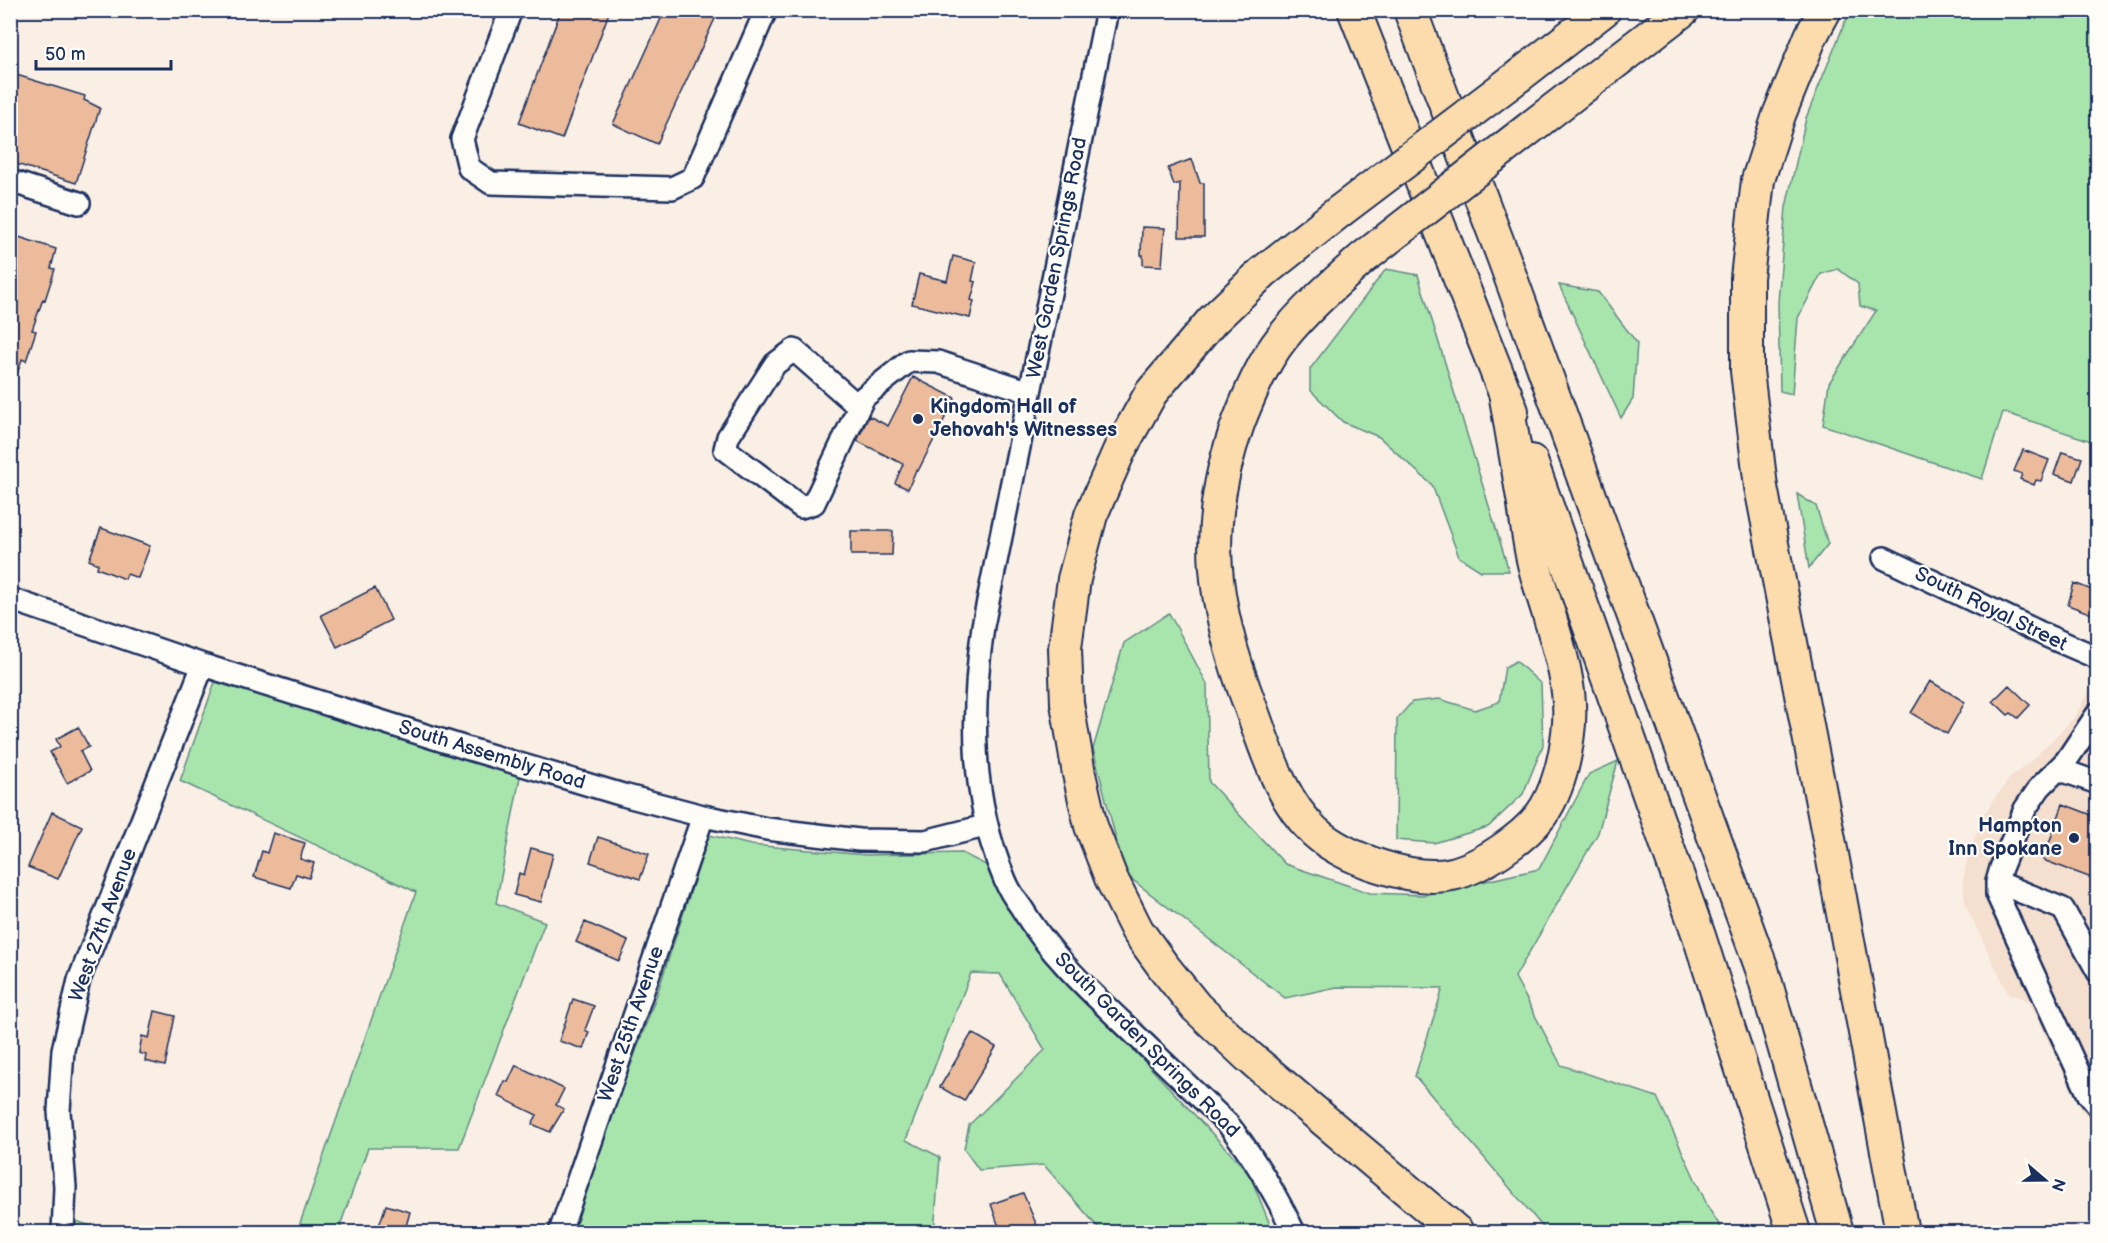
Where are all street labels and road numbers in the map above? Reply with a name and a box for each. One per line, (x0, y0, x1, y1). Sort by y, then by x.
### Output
street label: West Garden Springs Road (1022, 135, 1092, 381)
street label: South Royal Street (1911, 562, 2071, 656)
street label: South Assembly Road (396, 715, 588, 795)
street label: West 27th Avenue (64, 845, 142, 1005)
street label: West 25th Avenue (593, 943, 669, 1105)
street label: South Garden Springs Road (1049, 947, 1245, 1143)

